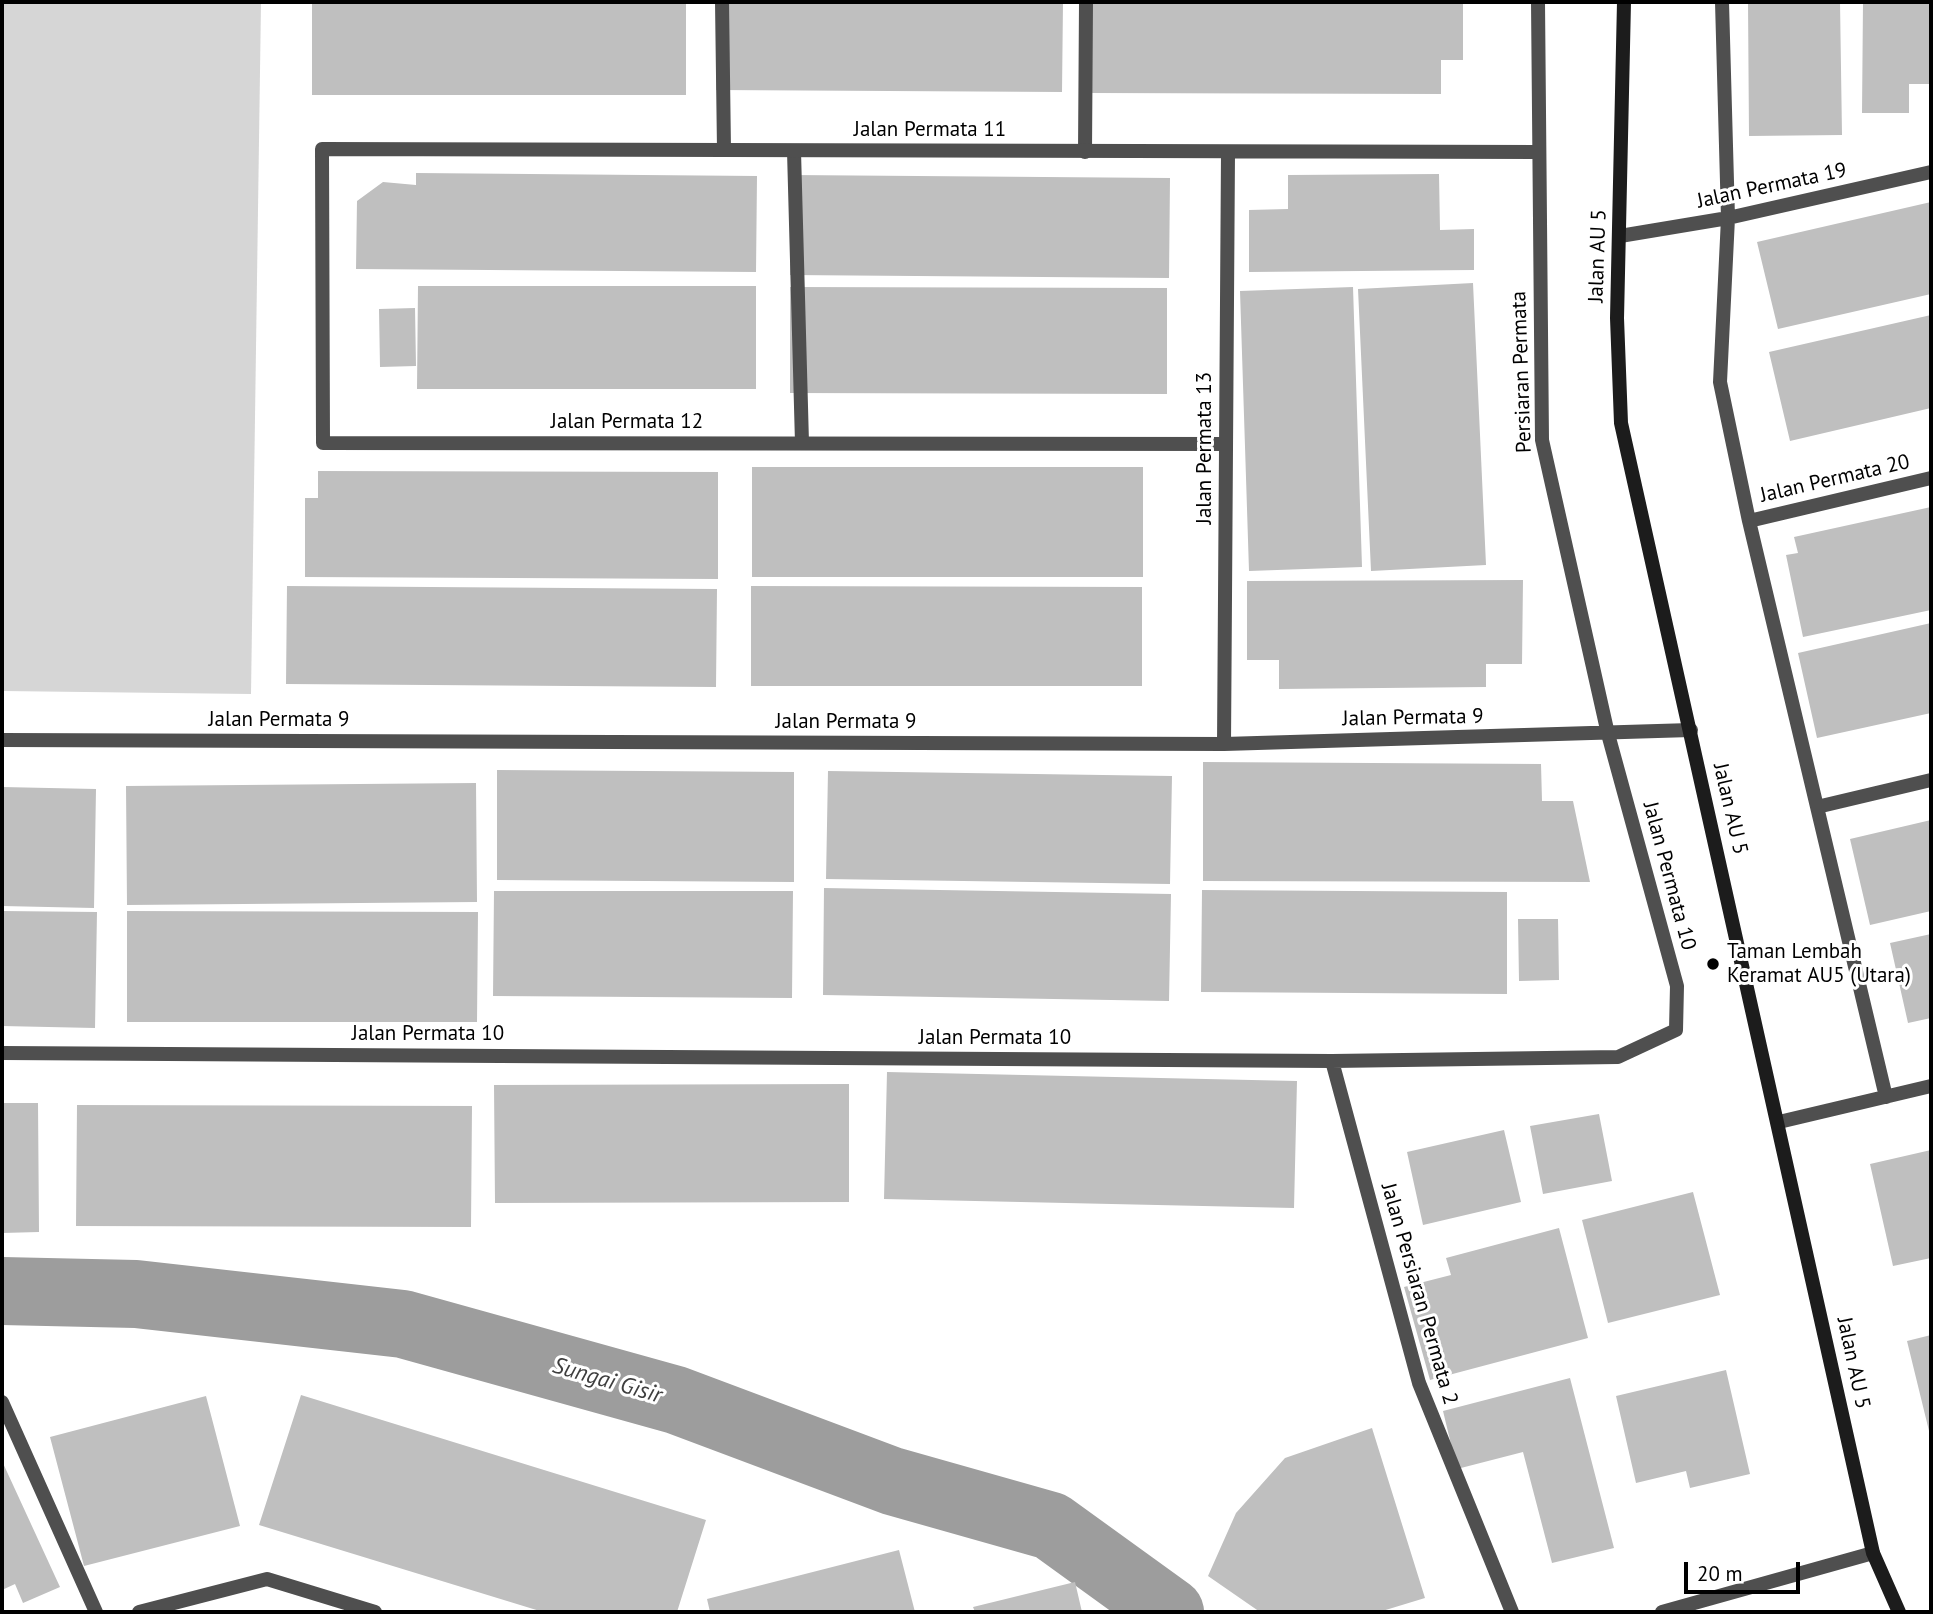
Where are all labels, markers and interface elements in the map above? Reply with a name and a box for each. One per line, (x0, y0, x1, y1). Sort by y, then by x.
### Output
street label: Jalan Permata 11 (854, 117, 1006, 143)
street label: Jalan Permata 19 (1695, 158, 1849, 214)
street label: Jalan AU 5 (1584, 209, 1612, 303)
street label: Persiaran Permata (1507, 291, 1537, 453)
street label: Jalan Permata 13 (1192, 372, 1218, 524)
street label: Jalan Permata 12 (551, 409, 703, 435)
street label: Jalan Permata 20 (1758, 450, 1912, 508)
street label: Jalan Permata 9 (1342, 704, 1484, 732)
street label: Jalan Permata 9 (208, 707, 350, 733)
street label: Jalan Permata 9 (775, 709, 917, 735)
street label: Jalan AU 5 (1707, 761, 1753, 857)
street label: Jalan Permata 10 (1637, 799, 1701, 953)
place label: Taman Lembah Keramat AU5 (Utara) (1727, 939, 1911, 989)
marker: Taman Lembah Keramat AU5 (Utara) (1705, 956, 1721, 972)
street label: Jalan Permata 10 (352, 1021, 504, 1047)
street label: Jalan Permata 10 (919, 1025, 1071, 1051)
street label: Jalan Persiaran Permata 2 (1375, 1180, 1463, 1408)
street label: Jalan AU 5 (1831, 1315, 1875, 1411)
water label: Sungai Gisir (549, 1352, 665, 1410)
scale bar (1688, 1548, 1804, 1592)
text: 20 m (1697, 1560, 1743, 1587)

